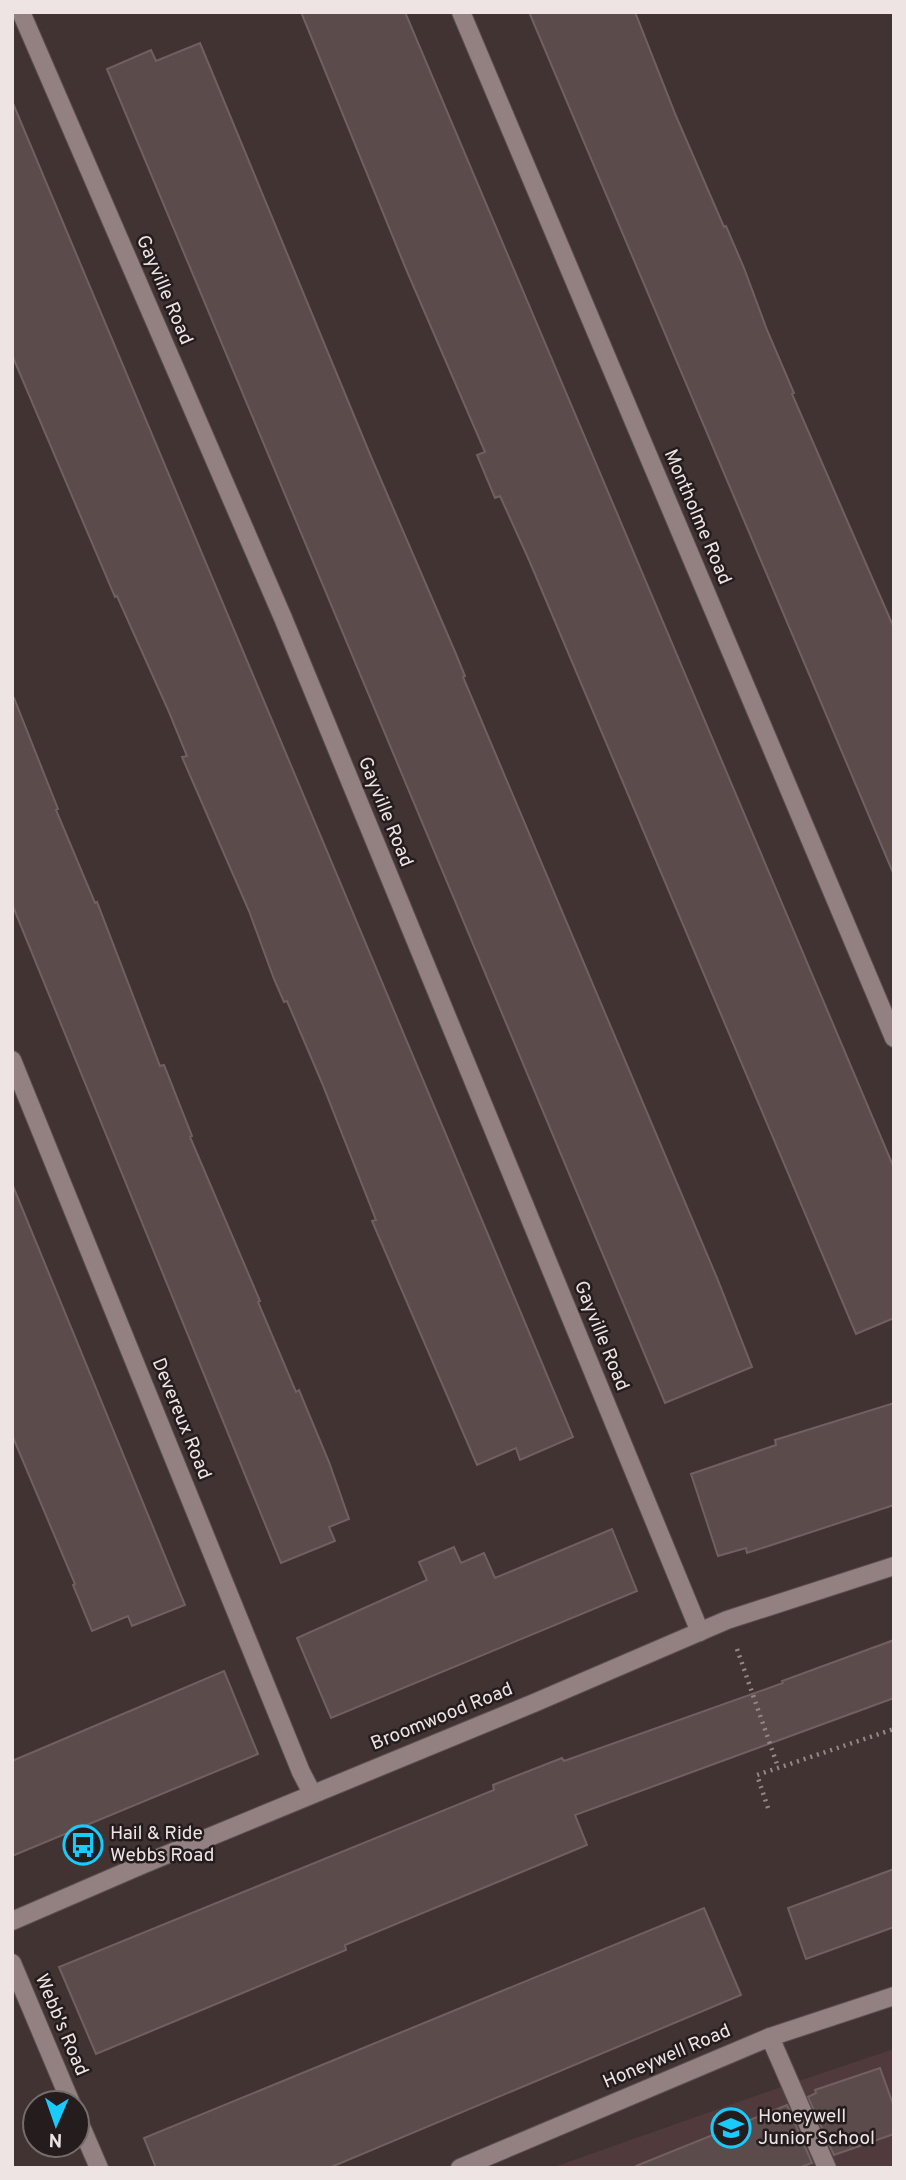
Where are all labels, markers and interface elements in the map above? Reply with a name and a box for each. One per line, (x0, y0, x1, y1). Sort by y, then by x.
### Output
street label: Gayville Road (130, 232, 198, 348)
street label: Montholme Road (658, 446, 736, 588)
street label: Gayville Road (352, 753, 418, 871)
street label: Gayville Road (568, 1277, 634, 1395)
street label: Devereux Road (146, 1355, 216, 1483)
street label: Broomwood Road (367, 1678, 517, 1756)
place label: Hail & Ride Webbs Road (110, 1822, 214, 1868)
bus stop icon: Hail & Ride Webbs Road (62, 1824, 104, 1866)
street label: Webb's Road (29, 1970, 93, 2080)
street label: Honeywell Road (599, 2019, 735, 2095)
north arrow (21, 2089, 91, 2159)
place label: Honeywell Junior School (758, 2105, 875, 2151)
school or university icon: Honeywell Junior School (710, 2107, 752, 2149)
text: N (48, 2127, 63, 2151)

